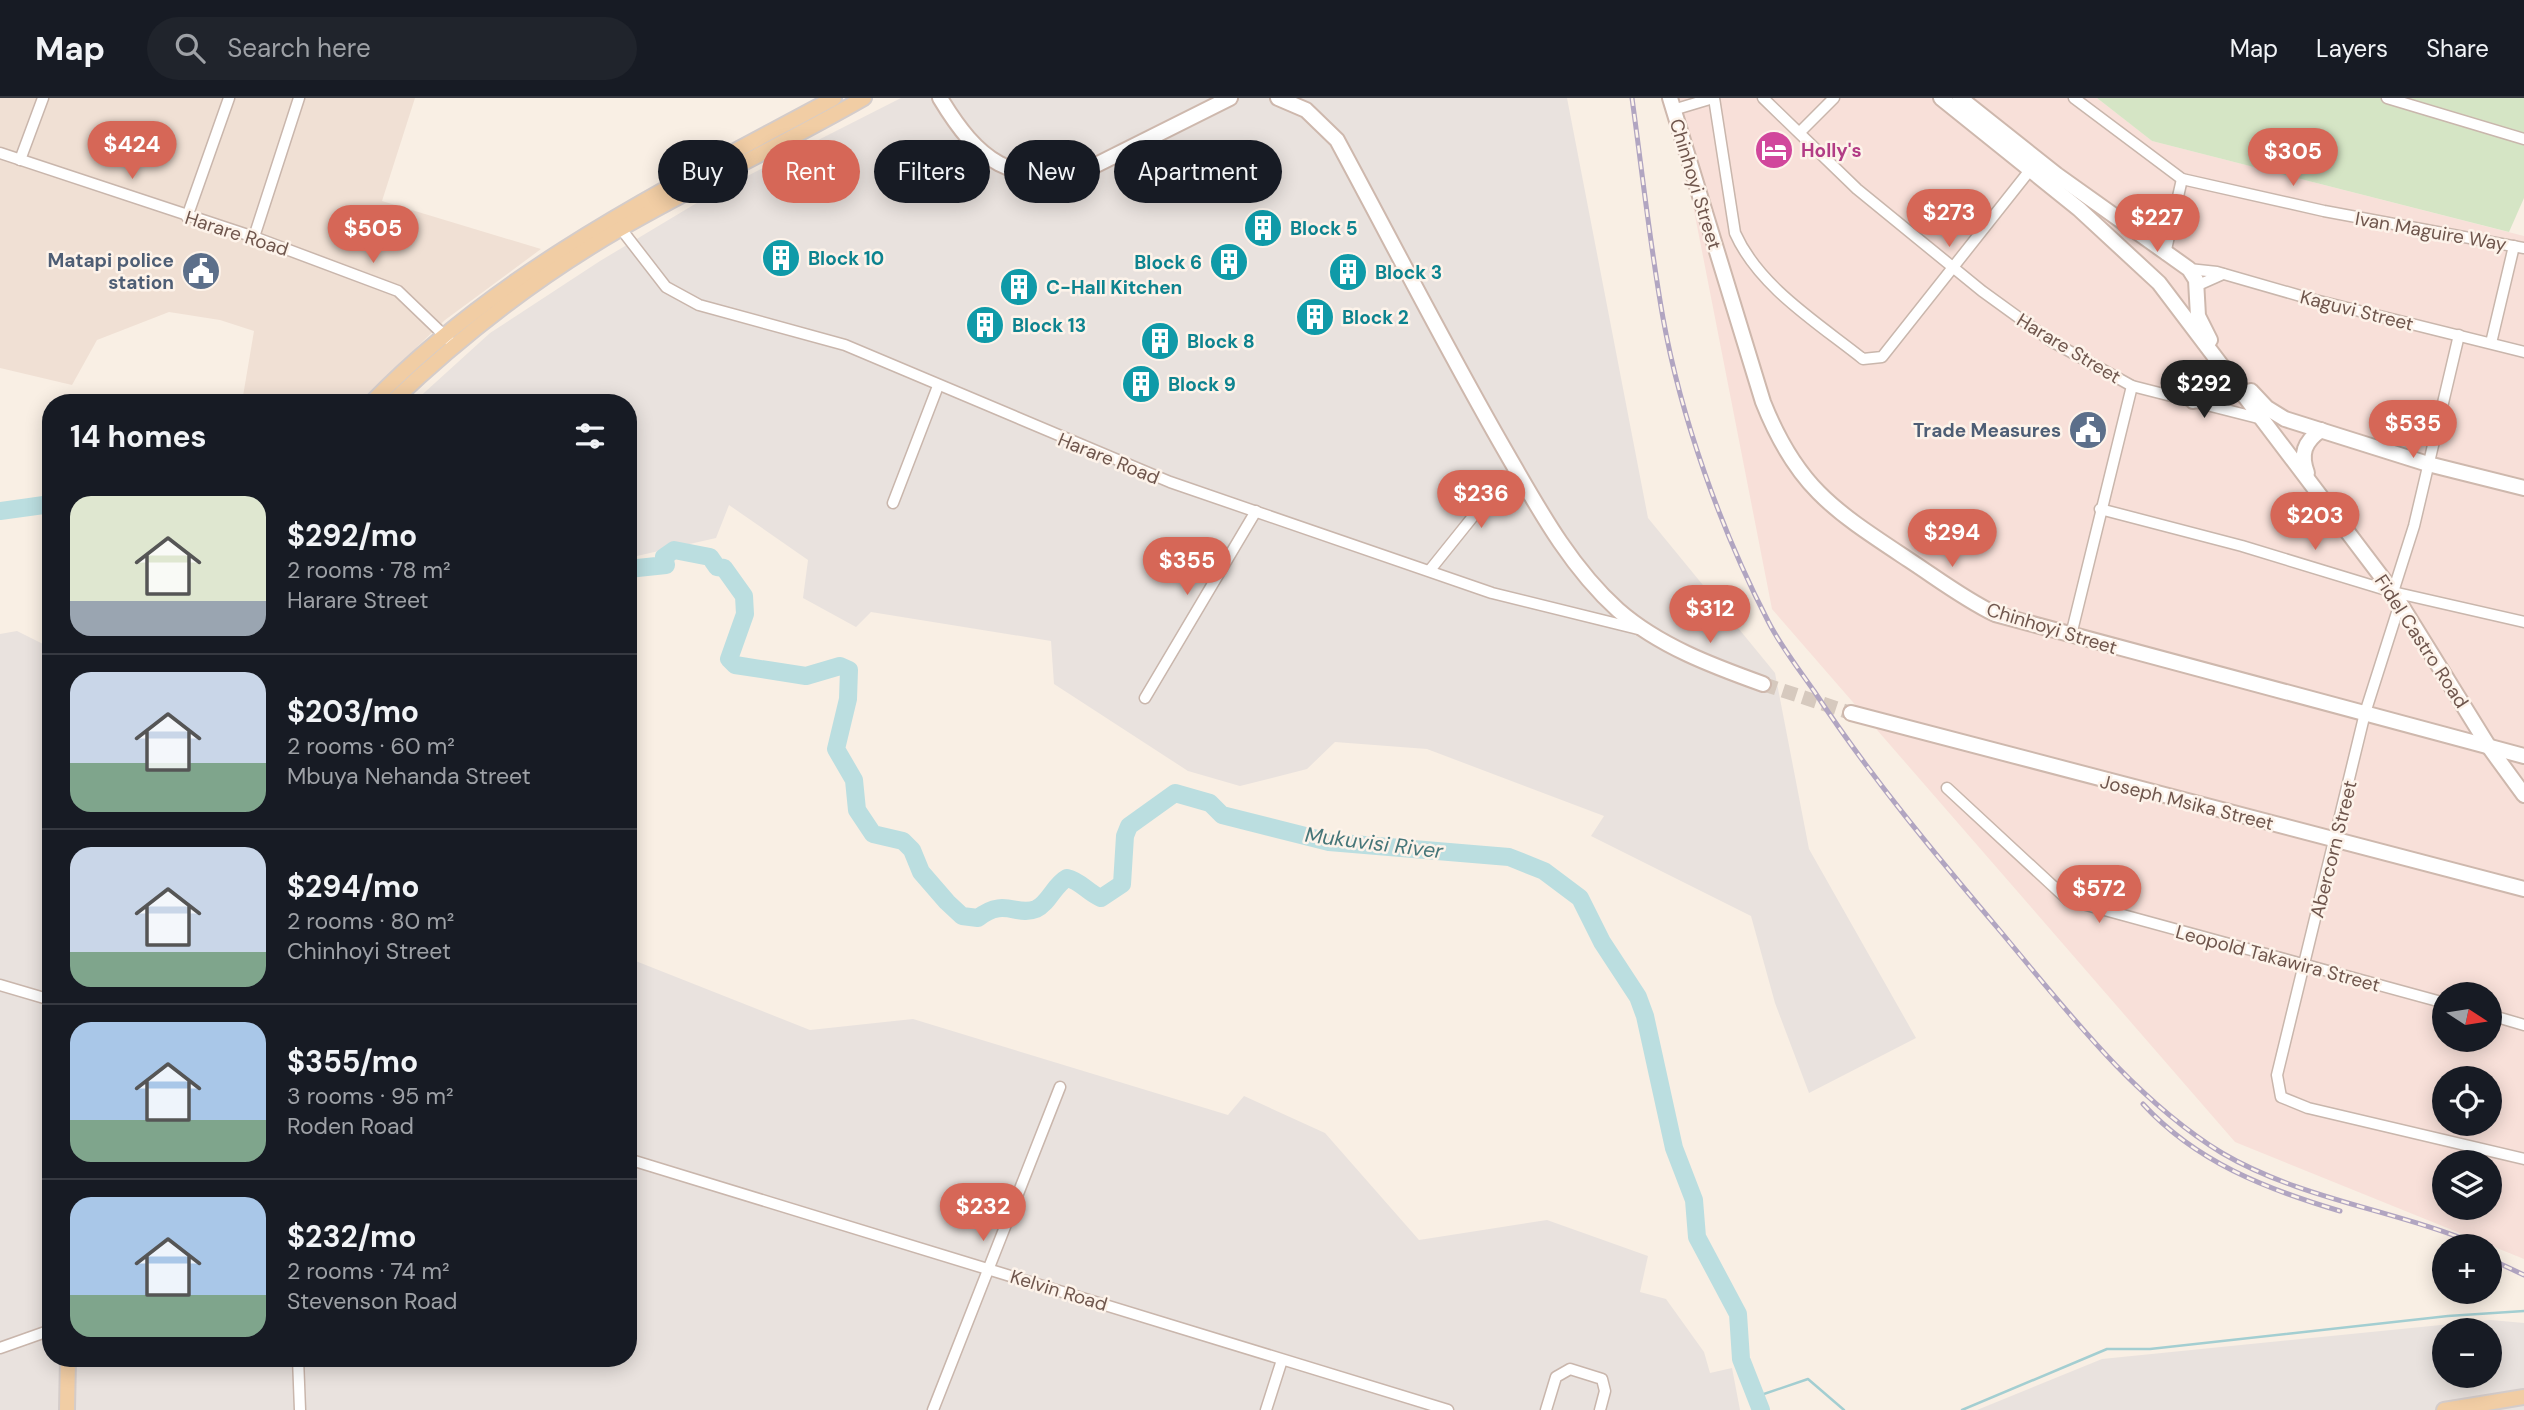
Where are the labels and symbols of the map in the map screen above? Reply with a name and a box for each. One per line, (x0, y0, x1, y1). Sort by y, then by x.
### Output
street label: Chinhoyi Street (1664, 116, 1727, 253)
pin: $424 (91, 122, 173, 181)
hotel icon: Holly's (1753, 129, 1795, 171)
pin: $305 (2252, 129, 2334, 188)
place label: Holly's (1801, 138, 1862, 163)
pin: $273 (1908, 190, 1990, 249)
pin: $227 (2116, 194, 2198, 254)
street label: Harare Road (182, 205, 292, 262)
pin: $505 (332, 206, 414, 265)
street label: Ivan Maguire Way (2353, 206, 2509, 257)
building icon: Block 5 (1242, 207, 1284, 249)
place label: Block 5 (1290, 216, 1358, 241)
building icon: Block 10 (760, 237, 802, 279)
building icon: Block 6 (1208, 241, 1250, 283)
place label: Block 10 (808, 246, 884, 271)
place label: Matapi police station (47, 248, 174, 295)
public building icon: Matapi police station (180, 250, 222, 292)
place label: Block 6 (1134, 250, 1202, 275)
building icon: Block 3 (1327, 251, 1369, 293)
place label: Block 3 (1375, 260, 1442, 285)
building icon: C-Hall Kitchen (998, 266, 1040, 308)
place label: C-Hall Kitchen (1046, 275, 1182, 300)
street label: Kaguvi Street (2298, 284, 2416, 337)
building icon: Block 2 (1294, 296, 1336, 338)
building icon: Block 13 (964, 304, 1006, 346)
place label: Block 2 (1342, 305, 1409, 330)
street label: Harare Street (2012, 308, 2125, 389)
place label: Block 13 (1012, 313, 1086, 338)
building icon: Block 8 (1139, 320, 1181, 362)
place label: Block 8 (1187, 329, 1255, 354)
pin: $292 (2163, 360, 2245, 420)
building icon: Block 9 (1120, 363, 1162, 405)
place label: Block 9 (1168, 372, 1236, 397)
pin: $535 (2372, 400, 2454, 460)
public building icon: Trade Measures (2067, 409, 2109, 451)
place label: Trade Measures (1913, 418, 2061, 443)
street label: Harare Road (1054, 427, 1163, 490)
pin: $236 (1440, 470, 1522, 530)
pin: $203 (2274, 492, 2356, 552)
pin: $294 (1911, 510, 1993, 569)
pin: $355 (1146, 538, 1228, 597)
street label: Fidel Castro Road (2369, 570, 2474, 713)
pin: $312 (1669, 586, 1751, 645)
street label: Chinhoyi Street (1983, 597, 2120, 660)
street label: Joseph Msika Street (2098, 769, 2276, 836)
street label: Abercorn Street (2304, 778, 2363, 921)
water label: Mukuvisi River (1303, 821, 1446, 866)
pin: $572 (2058, 866, 2140, 925)
street label: Leopold Takawira Street (2173, 919, 2383, 998)
north arrow (2432, 982, 2502, 1052)
pin: $232 (942, 1184, 1024, 1243)
street label: Kelvin Road (1007, 1264, 1110, 1317)

